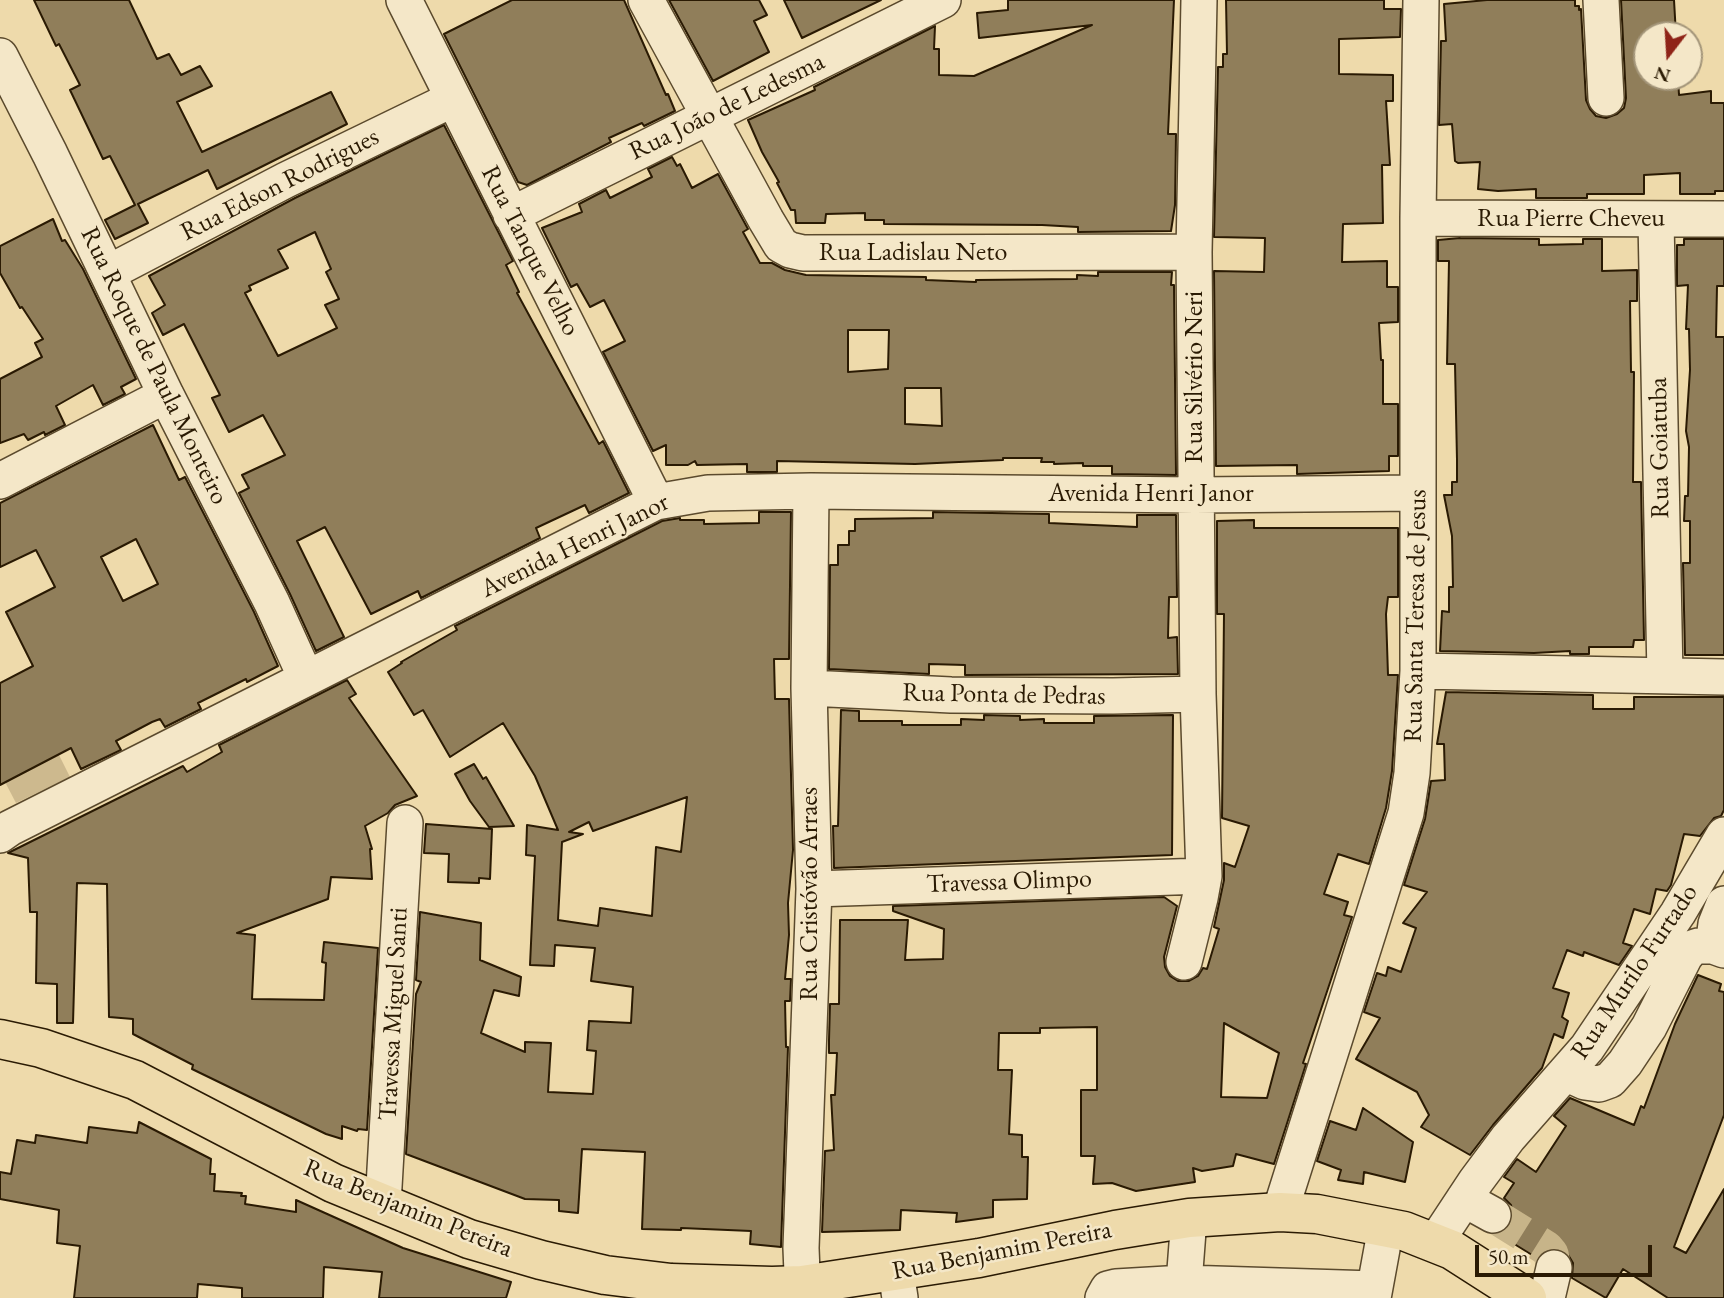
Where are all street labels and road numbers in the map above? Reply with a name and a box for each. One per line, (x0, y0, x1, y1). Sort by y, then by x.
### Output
street label: Rua João de Ledesma (624, 46, 830, 168)
street label: Rua Edson Rodrigues (176, 122, 384, 248)
street label: Rua Tanque Velho (474, 161, 586, 341)
street label: Rua Pierre Cheveu (1477, 203, 1665, 235)
street label: Rua Roque de Paula Monteiro (73, 222, 235, 510)
street label: Rua Ladislau Neto (819, 237, 1007, 269)
street label: Rua Silvério Neri (1179, 291, 1211, 463)
street label: Rua Goiatuba (1643, 377, 1677, 519)
street label: Avenida Henri Janor (1048, 478, 1254, 510)
street label: Avenida Henri Janor (476, 487, 674, 605)
street label: Rua Santa Teresa de Jesus (1398, 489, 1434, 743)
street label: Rua Ponta de Pedras (902, 678, 1106, 712)
street label: Rua Cristóvão Arraes (794, 787, 826, 1001)
street label: Travessa Olimpo (926, 864, 1092, 900)
street label: Rua Murilo Furtado (1565, 878, 1705, 1066)
street label: Travessa Miguel Santi (373, 906, 415, 1122)
street label: Rua Benjamim Pereira (299, 1153, 517, 1265)
street label: Rua Benjamim Pereira (890, 1214, 1114, 1288)

